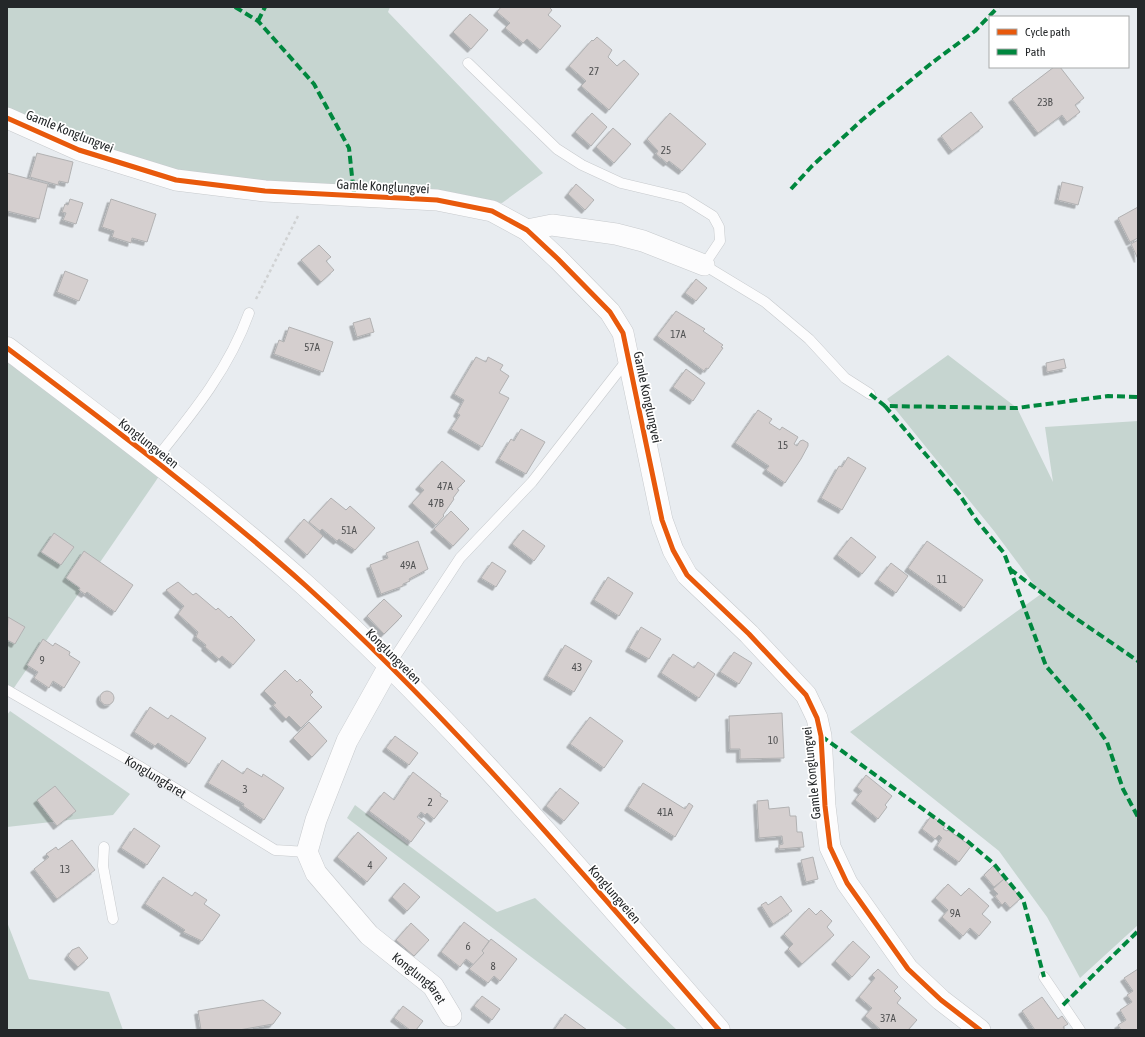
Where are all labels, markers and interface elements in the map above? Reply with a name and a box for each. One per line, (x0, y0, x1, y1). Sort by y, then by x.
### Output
legend (989, 16, 1129, 68)
text: Cycle path (1025, 25, 1070, 39)
text: Path (1025, 45, 1046, 59)
house number: 27 (589, 65, 599, 77)
house number: 23B (1037, 96, 1054, 108)
street label: Gamle Konglungvei (24, 107, 116, 156)
house number: 25 (661, 144, 671, 156)
street label: Gamle Konglungvei (336, 177, 430, 196)
house number: 17A (670, 328, 686, 340)
house number: 57A (304, 341, 320, 353)
street label: Gamle Konglungvei (630, 350, 665, 444)
street label: Konglungveien (116, 415, 182, 471)
house number: 15 (778, 439, 788, 451)
house number: 47A (437, 480, 453, 492)
house number: 47B (428, 497, 445, 509)
house number: 51A (341, 524, 357, 536)
house number: 49A (400, 559, 416, 571)
house number: 11 (937, 573, 947, 585)
street label: Konglungveien (363, 626, 424, 687)
house number: 9 (39, 654, 45, 666)
house number: 43 (572, 661, 582, 673)
street label: Gamle Konglungvei (799, 726, 824, 820)
house number: 10 (768, 734, 778, 746)
street label: Konglungfaret (122, 753, 189, 801)
house number: 3 (242, 783, 248, 795)
house number: 2 (427, 796, 433, 808)
house number: 41A (657, 806, 673, 818)
house number: 4 (367, 859, 373, 871)
street label: Konglungveien (585, 862, 644, 926)
house number: 13 (60, 863, 70, 875)
house number: 9A (950, 907, 961, 919)
house number: 6 (465, 940, 471, 952)
street label: Konglungfaret (389, 950, 449, 1007)
house number: 8 (490, 960, 496, 972)
house number: 37A (880, 1012, 896, 1024)

